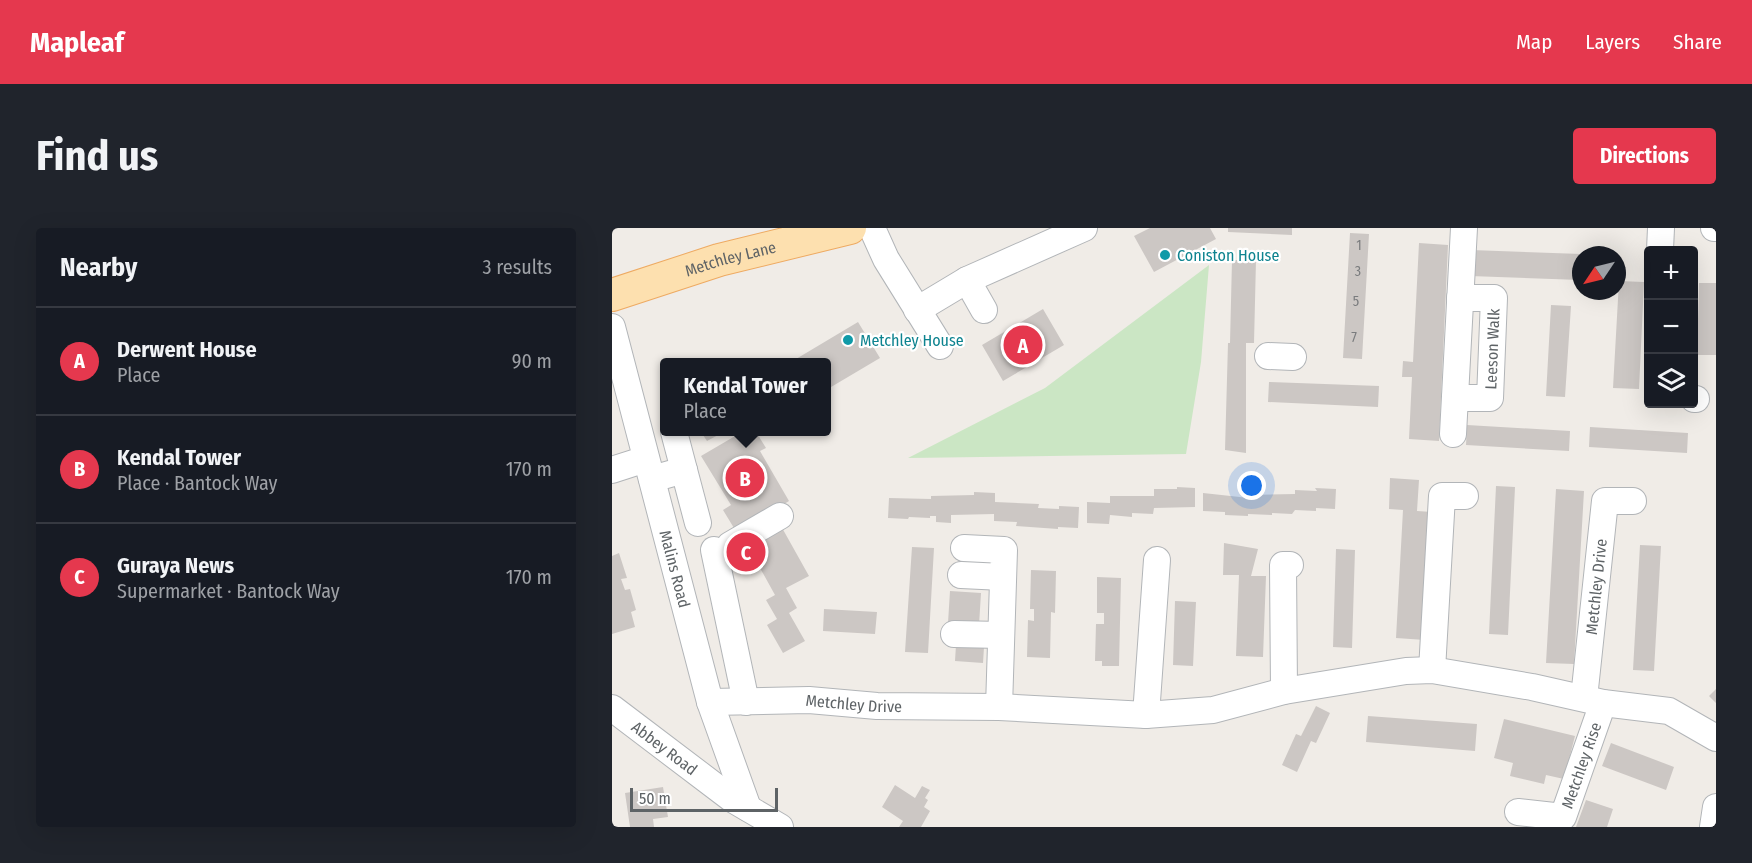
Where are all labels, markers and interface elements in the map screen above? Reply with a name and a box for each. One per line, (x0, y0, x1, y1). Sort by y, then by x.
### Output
text: Mapleaf (30, 26, 124, 59)
text: Map (1516, 29, 1552, 55)
text: Layers (1585, 29, 1640, 55)
text: Share (1673, 29, 1722, 55)
button: Directions (1573, 128, 1716, 184)
text: Find us (36, 131, 158, 181)
street label: Metchley Lane (682, 237, 778, 280)
house number: 1 (1356, 237, 1362, 254)
place label: Coniston House (1177, 246, 1279, 265)
north arrow (1572, 246, 1626, 300)
map controls (1644, 246, 1698, 408)
button: + (1644, 246, 1698, 300)
marker: Coniston House (1158, 248, 1172, 262)
text: Nearby (60, 252, 137, 283)
text: 3 results (483, 255, 552, 279)
house number: 3 (1355, 263, 1361, 280)
house number: 5 (1353, 293, 1359, 310)
button: − (1644, 300, 1698, 354)
street label: Leeson Walk (1481, 308, 1503, 390)
pin: A (1004, 322, 1042, 368)
house number: 7 (1351, 329, 1357, 346)
place label: Metchley House (860, 331, 964, 350)
marker: Metchley House (841, 333, 855, 347)
text: Derwent House (117, 336, 257, 363)
text: A (74, 349, 85, 373)
text: 90 m (512, 349, 552, 373)
button: layers (1644, 354, 1698, 408)
popup (660, 358, 831, 436)
text: Place (117, 363, 160, 387)
text: Kendal Tower (684, 372, 808, 399)
text: Place (684, 399, 727, 423)
text: Kendal Tower (117, 444, 241, 471)
pin: B (726, 456, 764, 500)
text: B (74, 457, 85, 481)
text: 170 m (506, 457, 552, 481)
text: Place · Bantock Way (117, 471, 277, 495)
your location (1237, 471, 1266, 500)
street label: Malins Road (656, 528, 694, 610)
pin: C (726, 530, 766, 574)
street label: Metchley Drive (1581, 538, 1610, 636)
text: Guraya News (117, 552, 234, 579)
text: C (74, 565, 85, 589)
text: 170 m (506, 565, 552, 589)
text: Supermarket · Bantock Way (117, 579, 340, 603)
street label: Metchley Drive (805, 690, 902, 716)
street label: Abbey Road (628, 717, 701, 779)
street label: Metchley Rise (1557, 720, 1605, 811)
scale bar (630, 785, 778, 812)
text: 50 m (639, 789, 671, 808)

